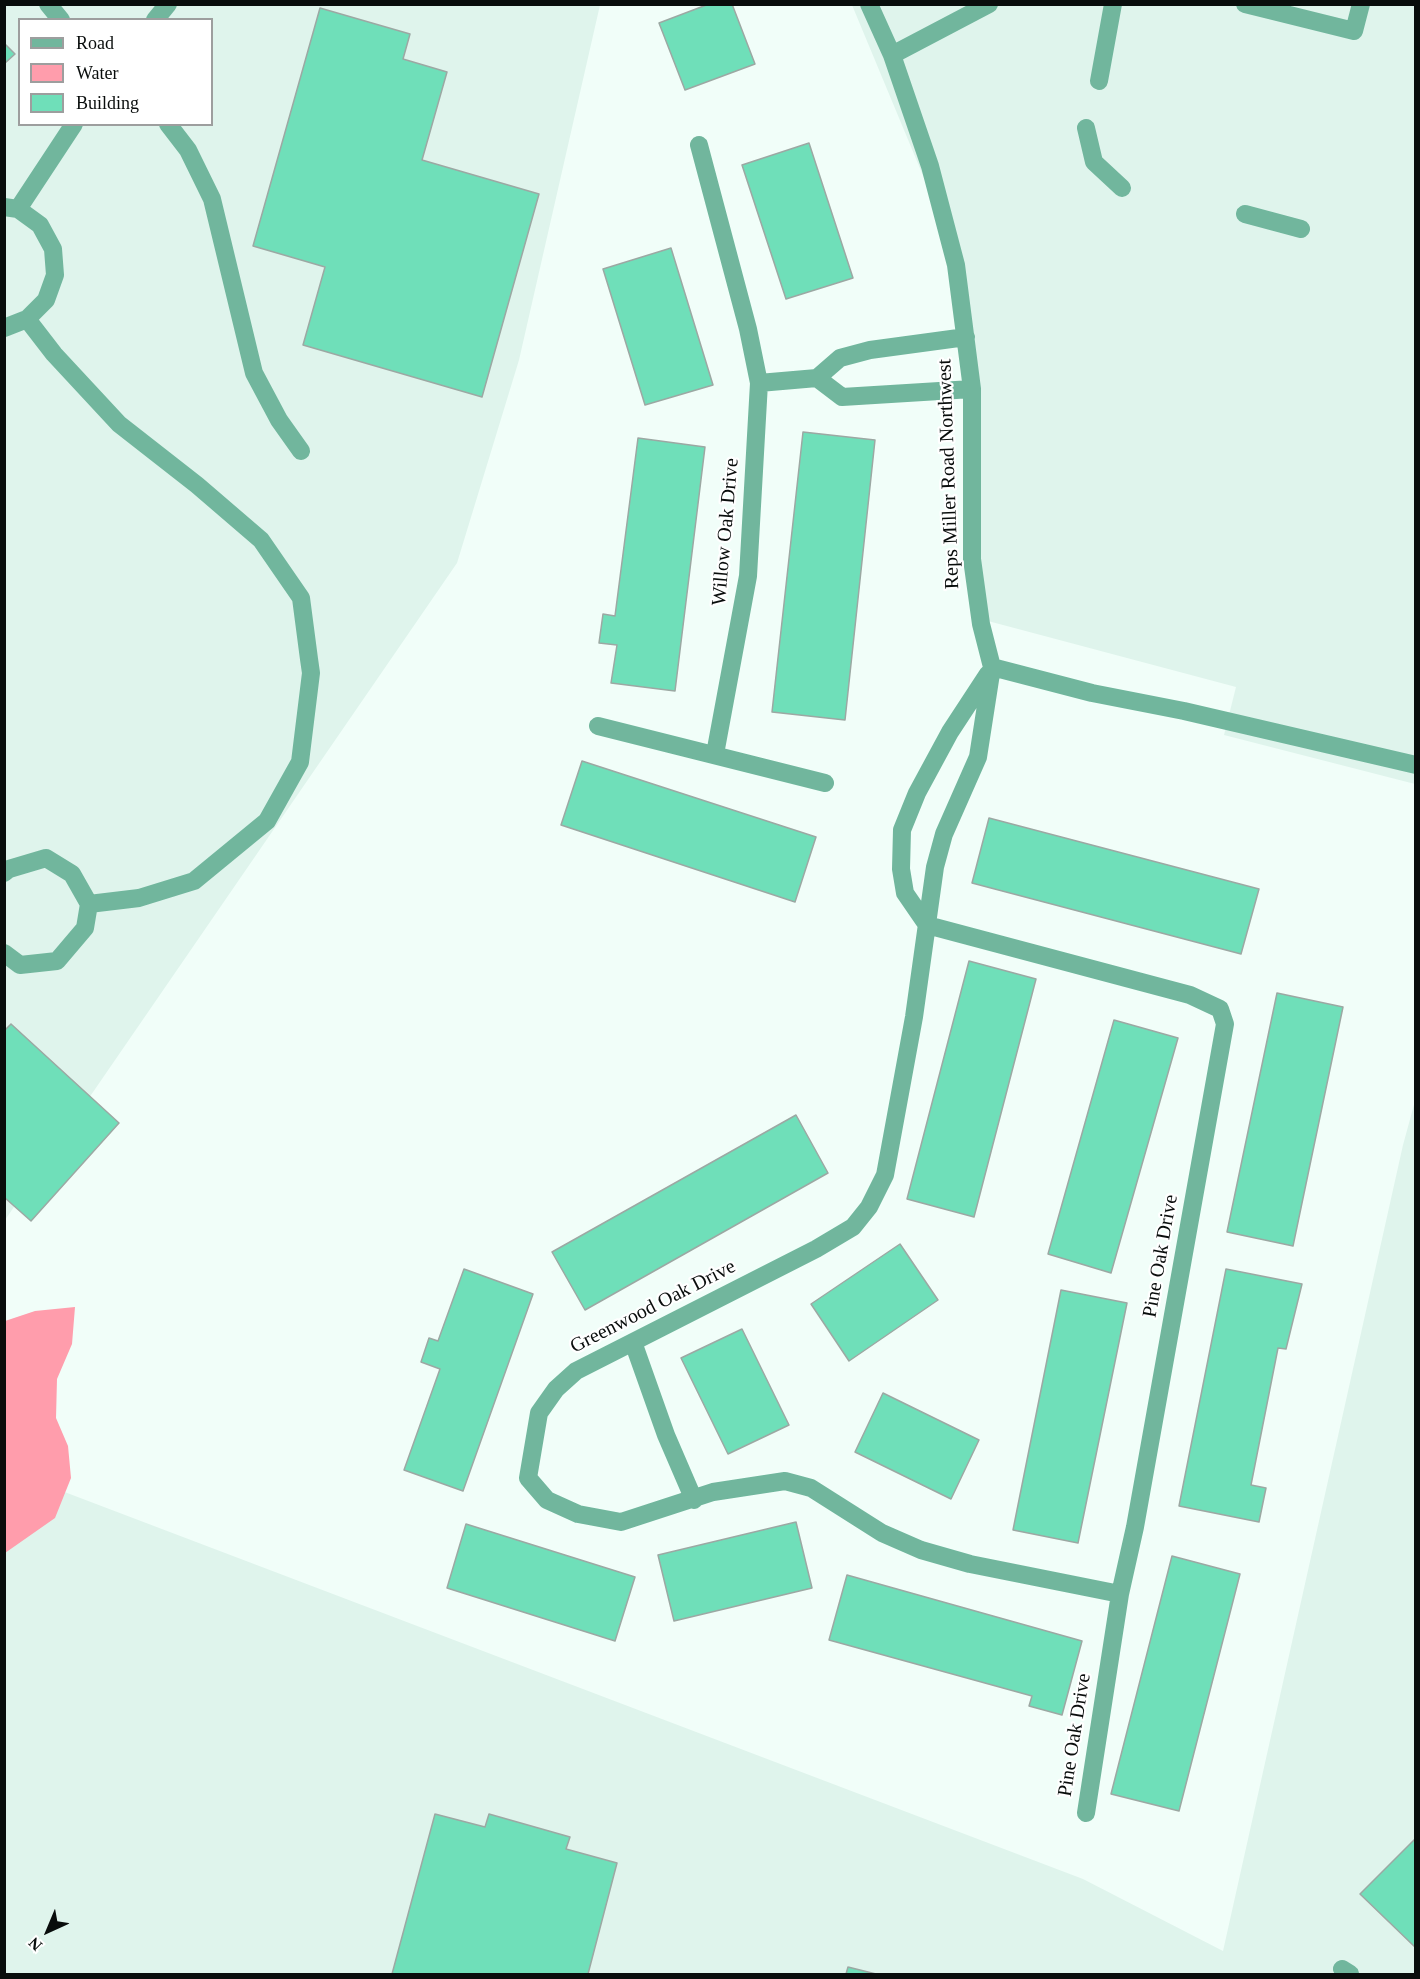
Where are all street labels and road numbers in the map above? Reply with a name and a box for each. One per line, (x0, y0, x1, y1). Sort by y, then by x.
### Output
street label: Reps Miller Road Northwest (933, 358, 965, 590)
street label: Willow Oak Drive (708, 457, 744, 607)
street label: Pine Oak Drive (1138, 1193, 1184, 1319)
street label: Greenwood Oak Drive (566, 1255, 740, 1359)
street label: Pine Oak Drive (1053, 1672, 1097, 1798)

